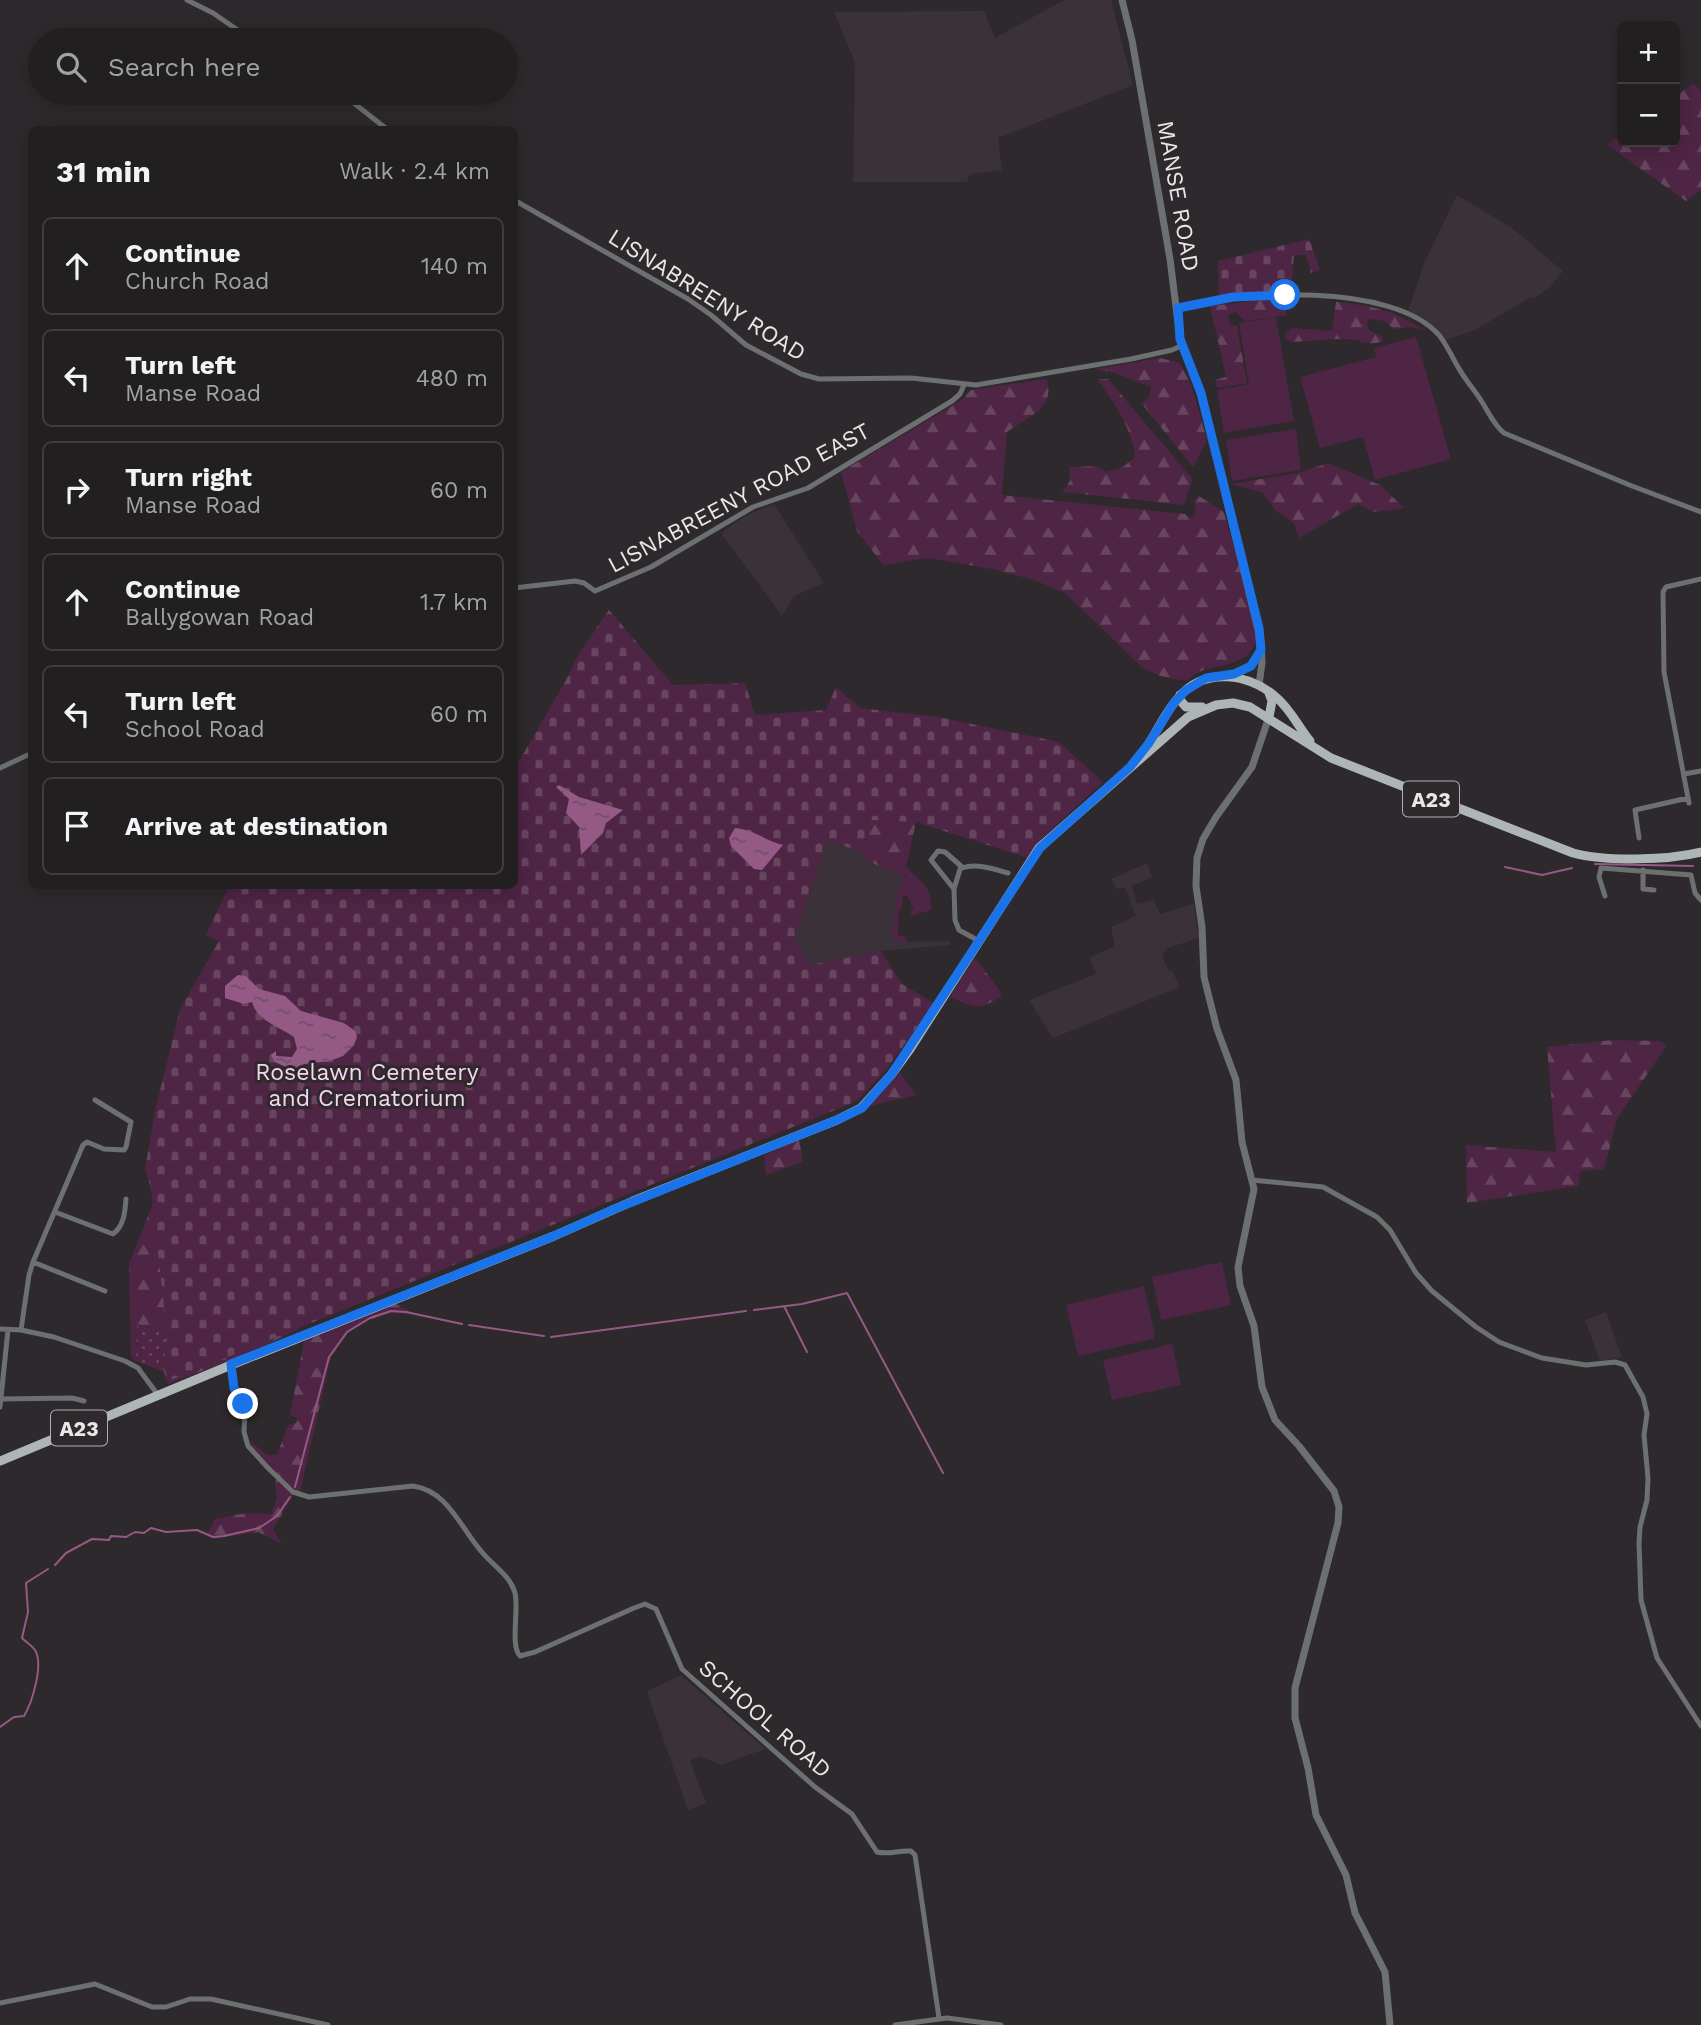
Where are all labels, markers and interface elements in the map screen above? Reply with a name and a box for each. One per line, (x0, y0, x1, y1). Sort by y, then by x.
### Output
map controls (1617, 21, 1680, 147)
button: + (1617, 21, 1680, 84)
search box (28, 28, 518, 105)
icon: search (52, 48, 90, 86)
text: Search here (108, 52, 260, 82)
button: − (1617, 84, 1680, 147)
street label: MANSE ROAD (1151, 119, 1205, 273)
text: 31 min (56, 154, 151, 189)
text: Walk · 2.4 km (339, 158, 490, 185)
street label: LISNABREENY ROAD (603, 223, 811, 367)
text: Continue (125, 238, 241, 268)
icon: ahead (58, 247, 96, 285)
text: 140 m (421, 253, 488, 280)
text: Church Road (125, 268, 269, 295)
route start (1269, 279, 1300, 310)
text: Turn left (125, 350, 236, 380)
icon: left (58, 359, 96, 397)
text: 480 m (416, 365, 488, 392)
text: Manse Road (125, 380, 261, 407)
street label: LISNABREENY ROAD EAST (603, 417, 875, 579)
text: Turn right (125, 462, 252, 492)
icon: right (58, 471, 96, 509)
text: 60 m (430, 477, 488, 504)
text: Manse Road (125, 492, 261, 519)
text: Continue (125, 574, 241, 604)
icon: ahead (58, 583, 96, 621)
text: 1.7 km (420, 589, 488, 616)
text: Ballygowan Road (125, 604, 314, 631)
text: Turn left (125, 686, 236, 716)
icon: left (58, 695, 96, 733)
text: 60 m (430, 701, 488, 728)
text: School Road (125, 716, 265, 743)
road number: A23 (1403, 782, 1459, 816)
icon: arrive (58, 807, 96, 845)
text: Arrive at destination (125, 811, 388, 841)
park label: Roselawn Cemetery and Crematorium (255, 1059, 479, 1112)
route end (227, 1388, 258, 1419)
road number: A23 (51, 1410, 107, 1446)
street label: SCHOOL ROAD (693, 1654, 837, 1784)

